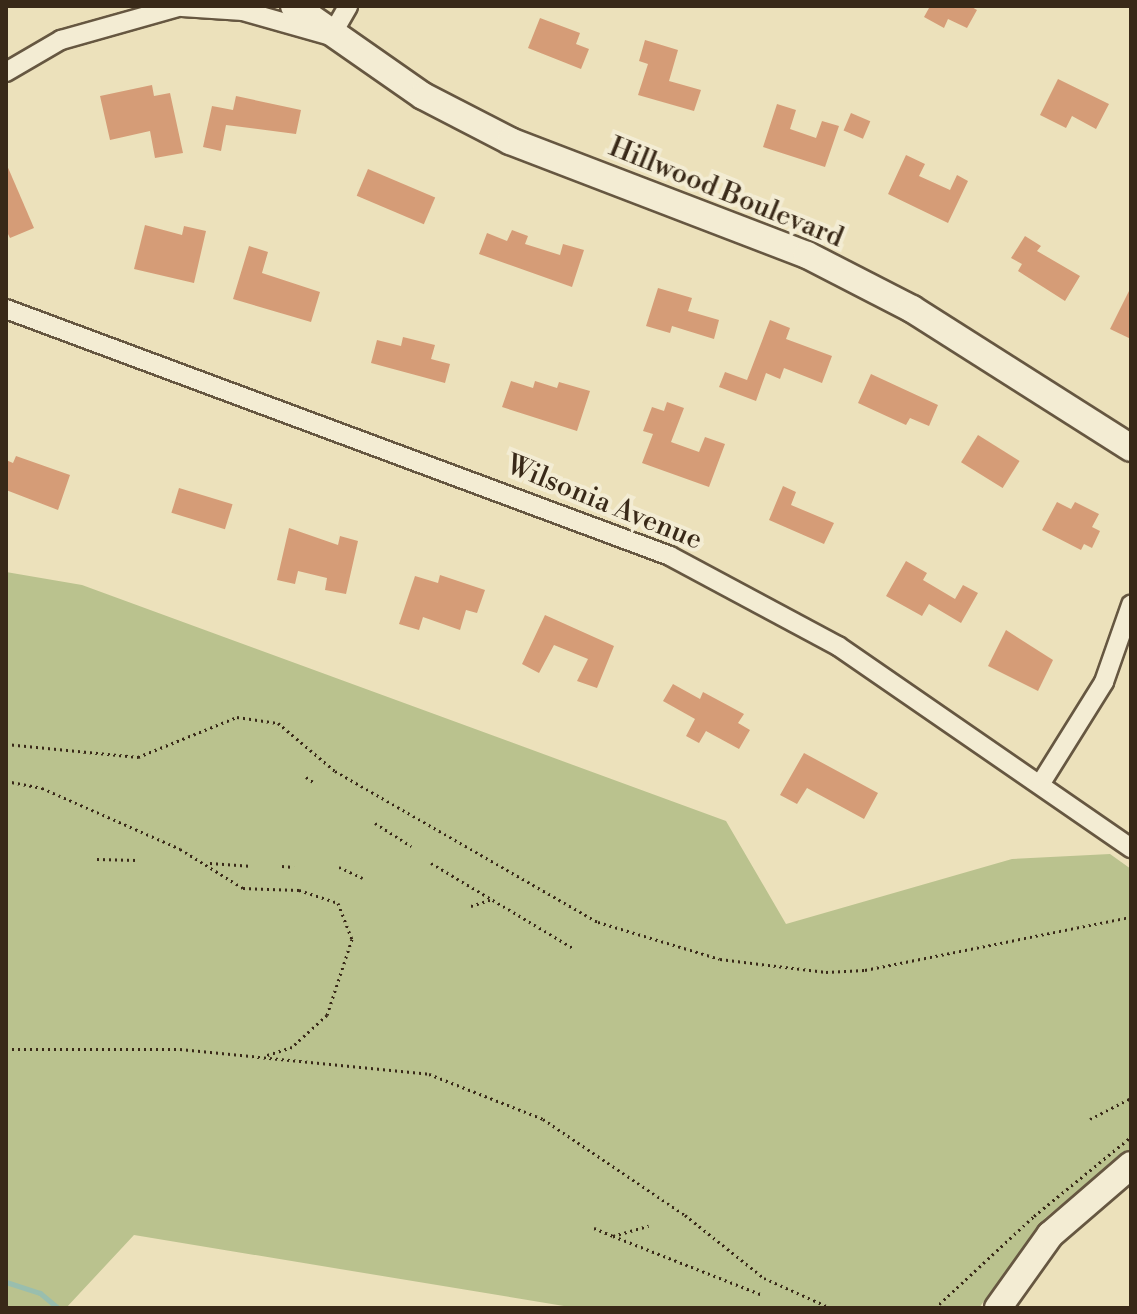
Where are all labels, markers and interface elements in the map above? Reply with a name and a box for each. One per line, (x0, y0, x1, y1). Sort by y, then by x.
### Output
street label: Hillwood Boulevard (604, 131, 848, 255)
street label: Wilsonia Avenue (501, 448, 707, 558)

